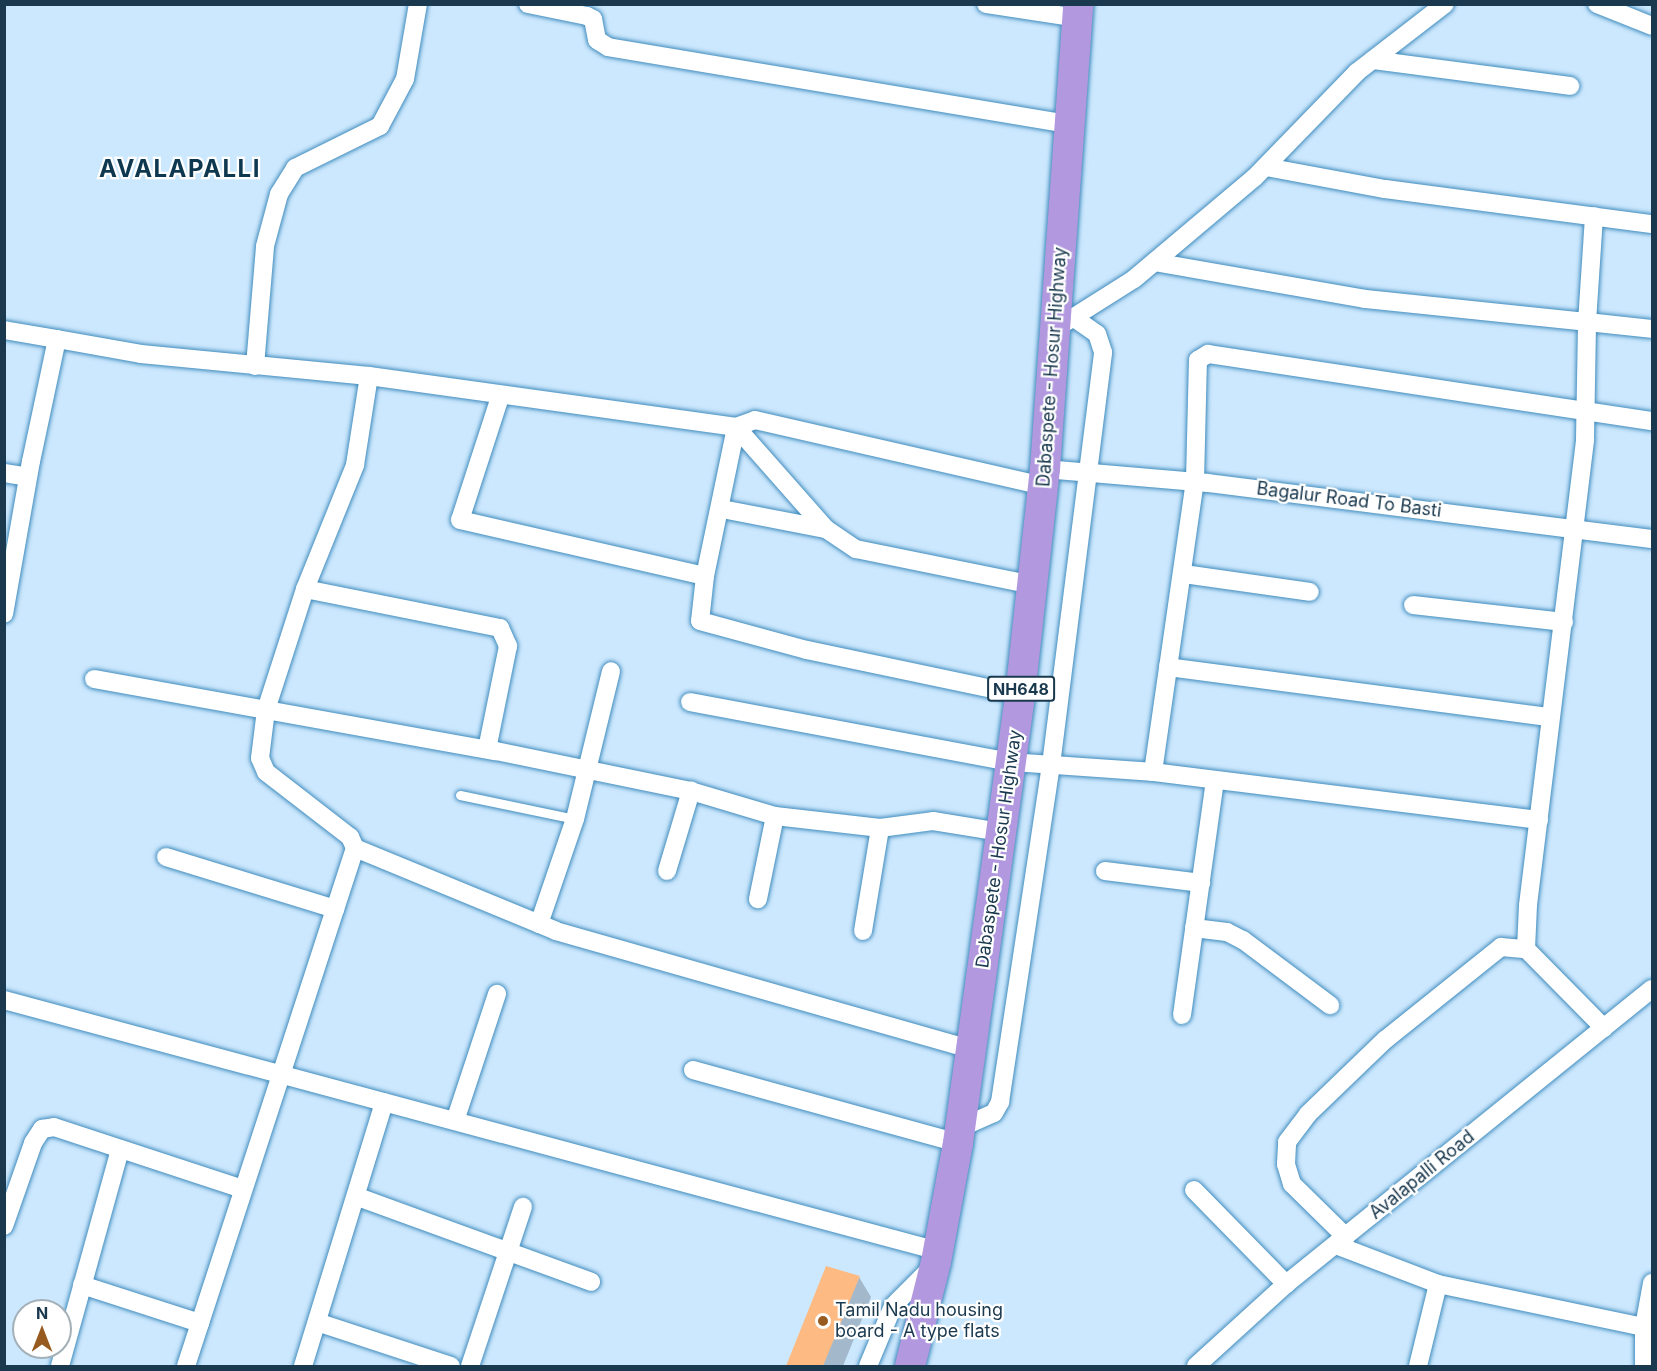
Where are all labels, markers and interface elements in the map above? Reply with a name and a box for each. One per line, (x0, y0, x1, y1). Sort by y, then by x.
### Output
district label: AVALAPALLI (99, 155, 261, 183)
street label: Dabaspete - Hosur Highway (1033, 246, 1071, 488)
street label: Bagalur Road To Basti (1255, 478, 1443, 522)
road number: NH648 (986, 676, 1056, 702)
street label: Dabaspete - Hosur Highway (972, 729, 1026, 969)
street label: Avalapalli Road (1365, 1126, 1479, 1224)
north arrow (12, 1299, 72, 1359)
place label: Tamil Nadu housing board - A type flats (835, 1300, 1003, 1342)
text: N (36, 1303, 48, 1323)
marker: Tamil Nadu housing board - A type flats (816, 1314, 830, 1328)

